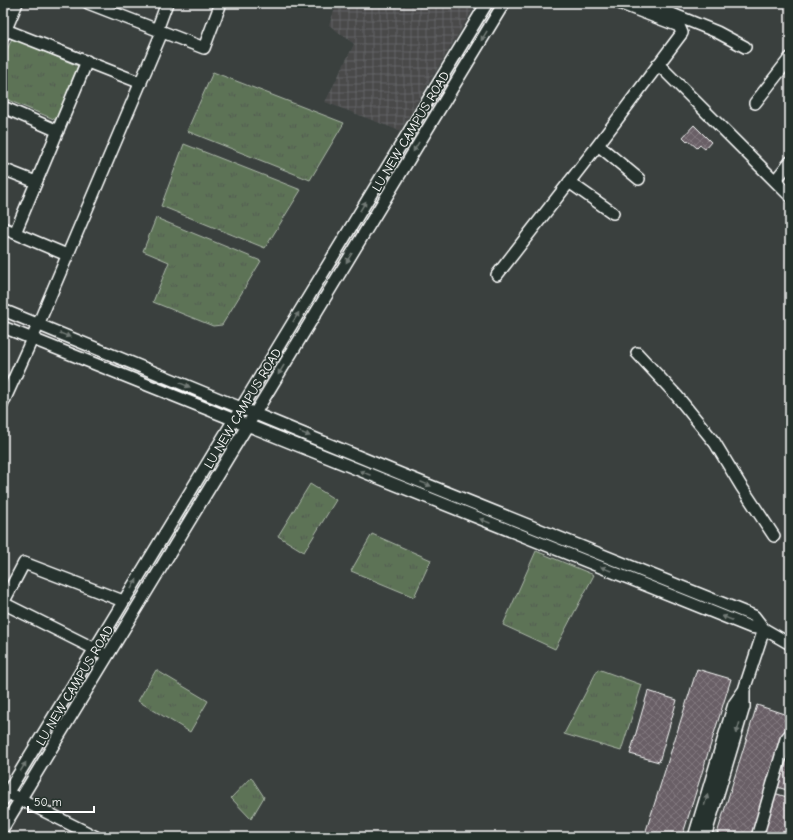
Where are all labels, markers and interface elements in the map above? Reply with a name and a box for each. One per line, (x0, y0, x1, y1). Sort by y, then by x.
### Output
one-way arrow (480, 30, 487, 42)
street label: LU NEW CAMPUS ROAD (369, 68, 452, 194)
one-way arrow (413, 141, 420, 153)
one-way arrow (360, 200, 367, 212)
one-way arrow (345, 252, 352, 264)
one-way arrow (292, 312, 300, 322)
one-way arrow (60, 333, 72, 339)
street label: LU NEW CAMPUS ROAD (201, 345, 284, 471)
one-way arrow (278, 364, 285, 376)
one-way arrow (180, 382, 192, 388)
one-way arrow (300, 432, 312, 438)
one-way arrow (358, 469, 370, 475)
one-way arrow (420, 481, 432, 487)
one-way arrow (480, 518, 491, 524)
one-way arrow (599, 566, 611, 572)
one-way arrow (130, 579, 138, 589)
one-way arrow (720, 614, 732, 620)
street label: LU NEW CAMPUS ROAD (33, 622, 116, 748)
one-way arrow (735, 723, 741, 735)
one-way arrow (20, 761, 27, 773)
scale bar (28, 788, 94, 814)
one-way arrow (703, 793, 709, 805)
text: 50 m (34, 795, 62, 809)

